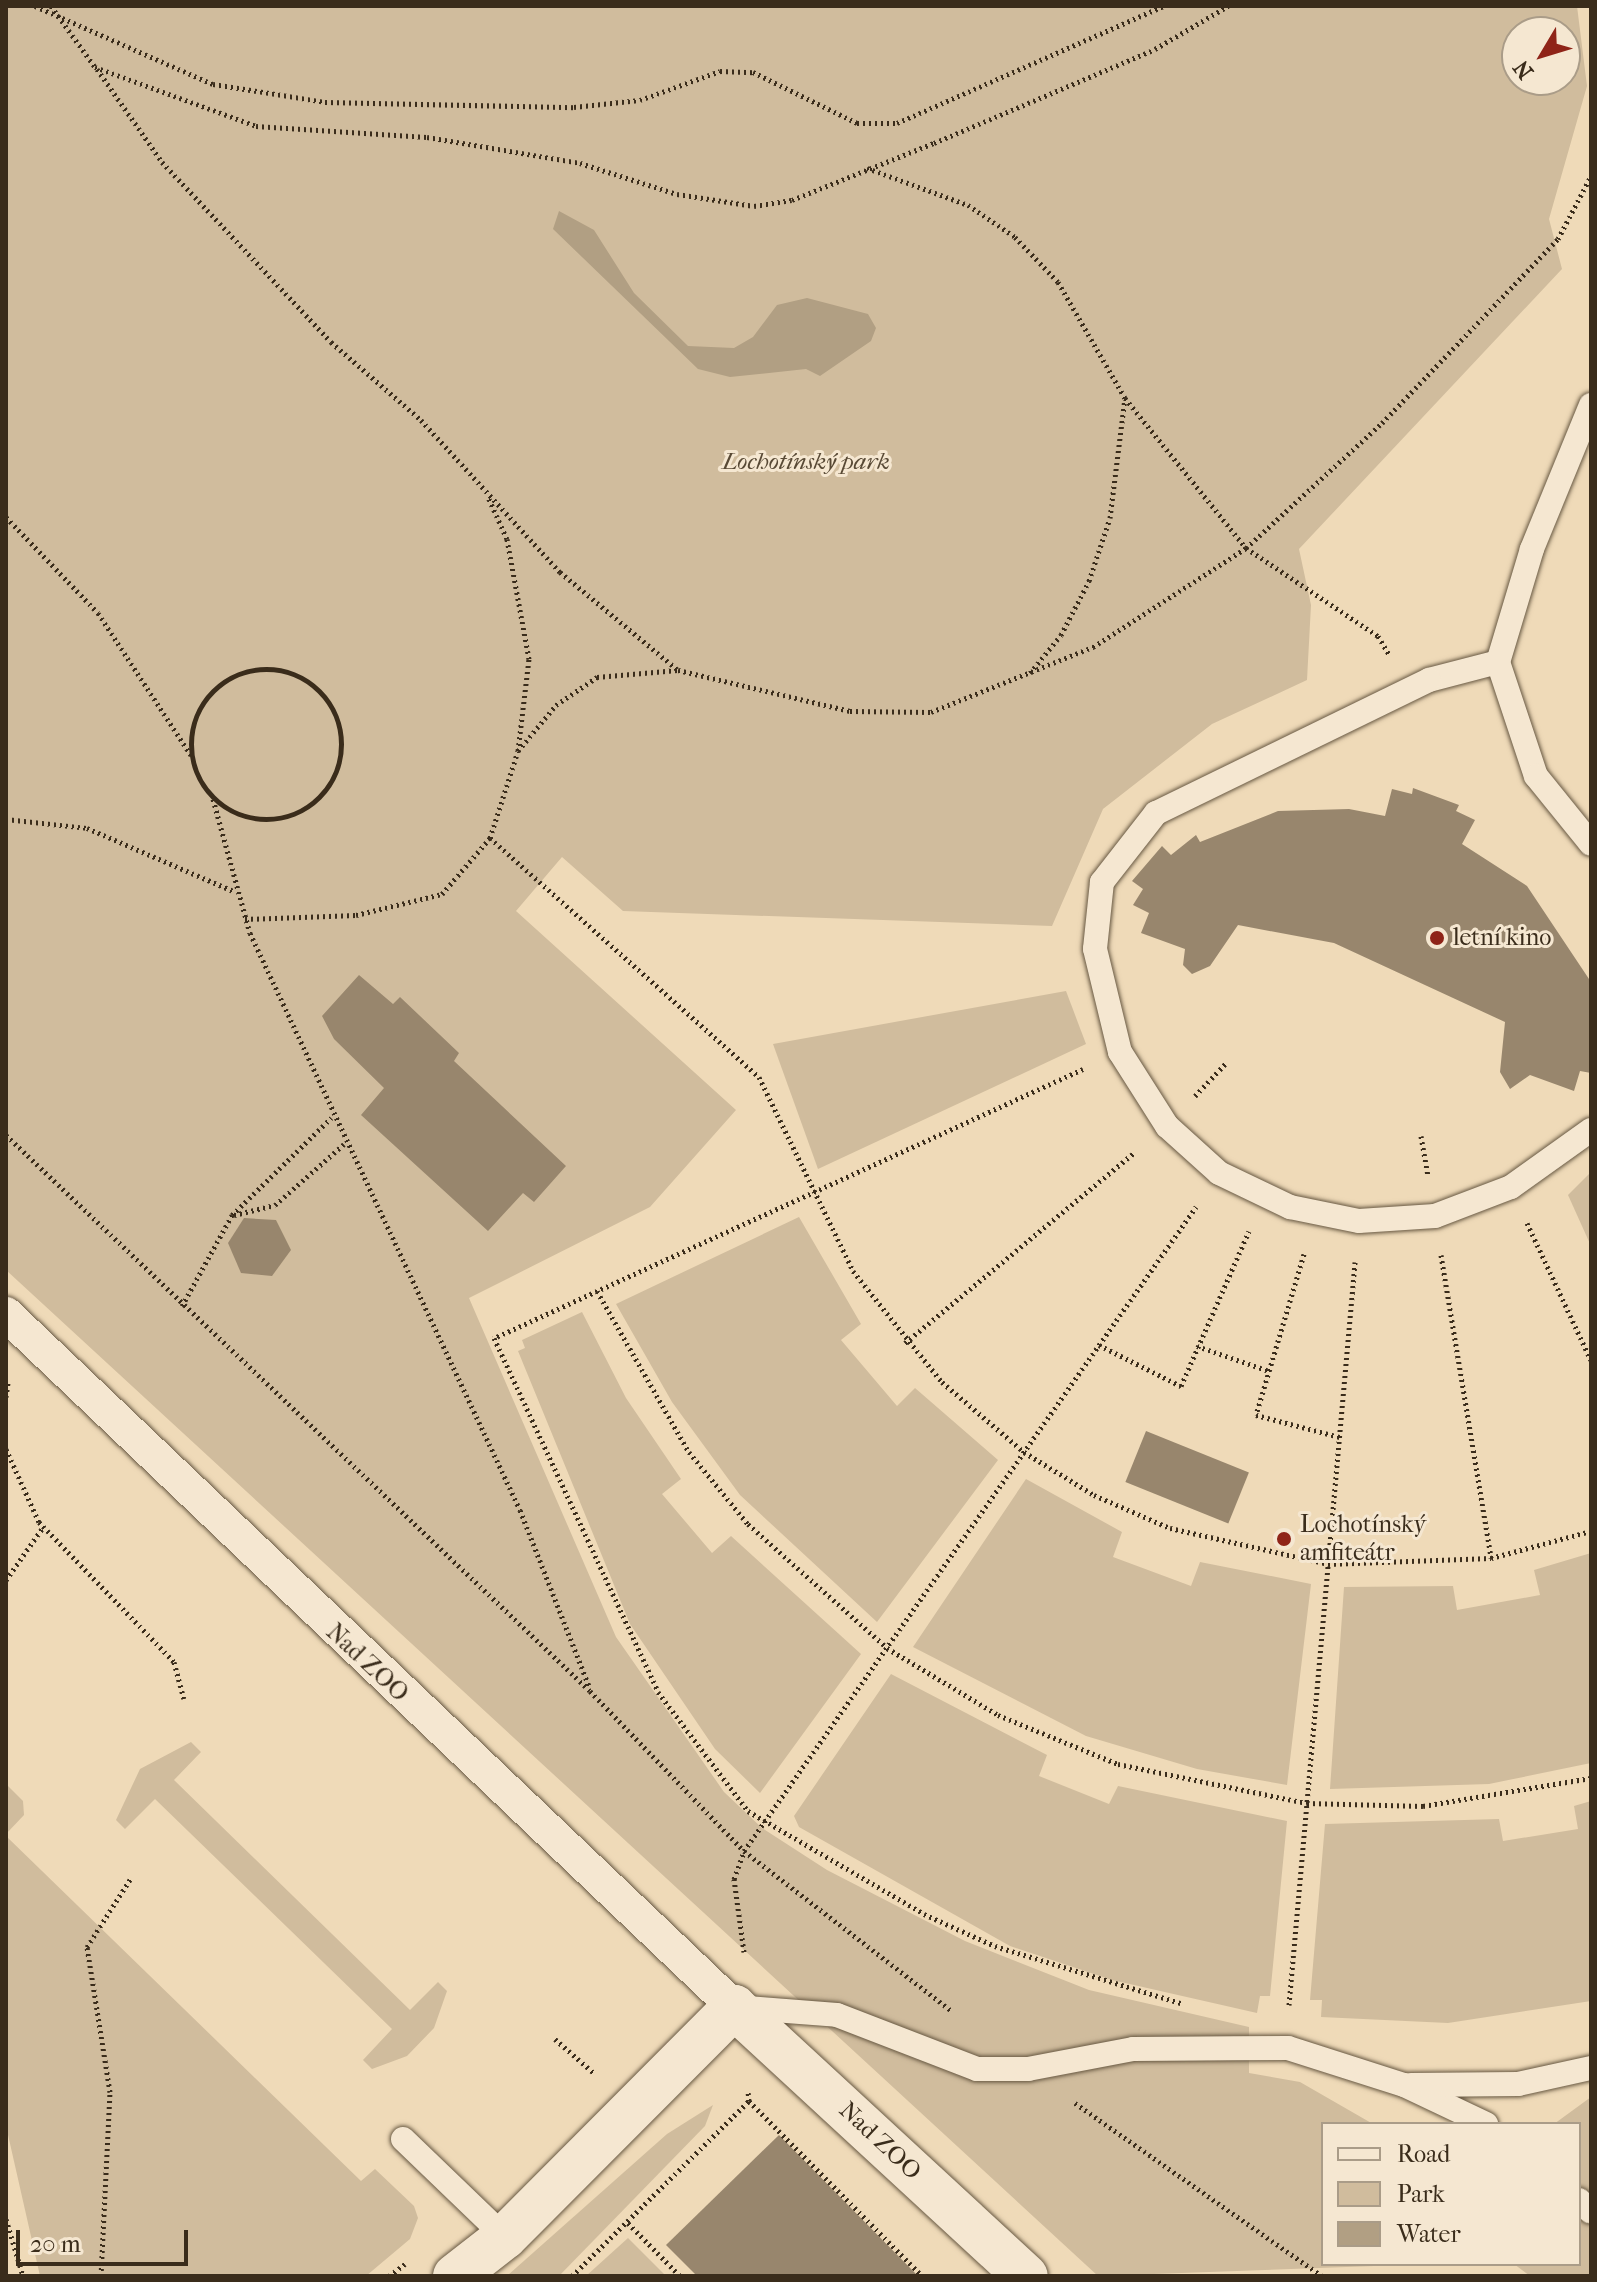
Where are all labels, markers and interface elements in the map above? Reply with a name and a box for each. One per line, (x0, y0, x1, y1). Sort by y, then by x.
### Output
north arrow (1501, 16, 1581, 96)
text: N (1508, 55, 1539, 84)
park label: Lochotínský park (722, 448, 890, 476)
place label: letní kino (1453, 924, 1551, 952)
marker: letní kino (1428, 929, 1446, 947)
place label: Lochotínský amfiteátr (1300, 1511, 1426, 1567)
marker: Lochotínský amfiteátr (1275, 1530, 1293, 1548)
street label: Nad ZOO (320, 1618, 414, 1708)
street label: Nad ZOO (833, 2096, 927, 2186)
legend (1321, 2122, 1581, 2266)
text: Road (1397, 2140, 1450, 2168)
text: Park (1397, 2180, 1445, 2208)
scale bar (20, 2214, 192, 2264)
text: Water (1397, 2220, 1461, 2248)
text: 20 m (30, 2230, 81, 2258)

